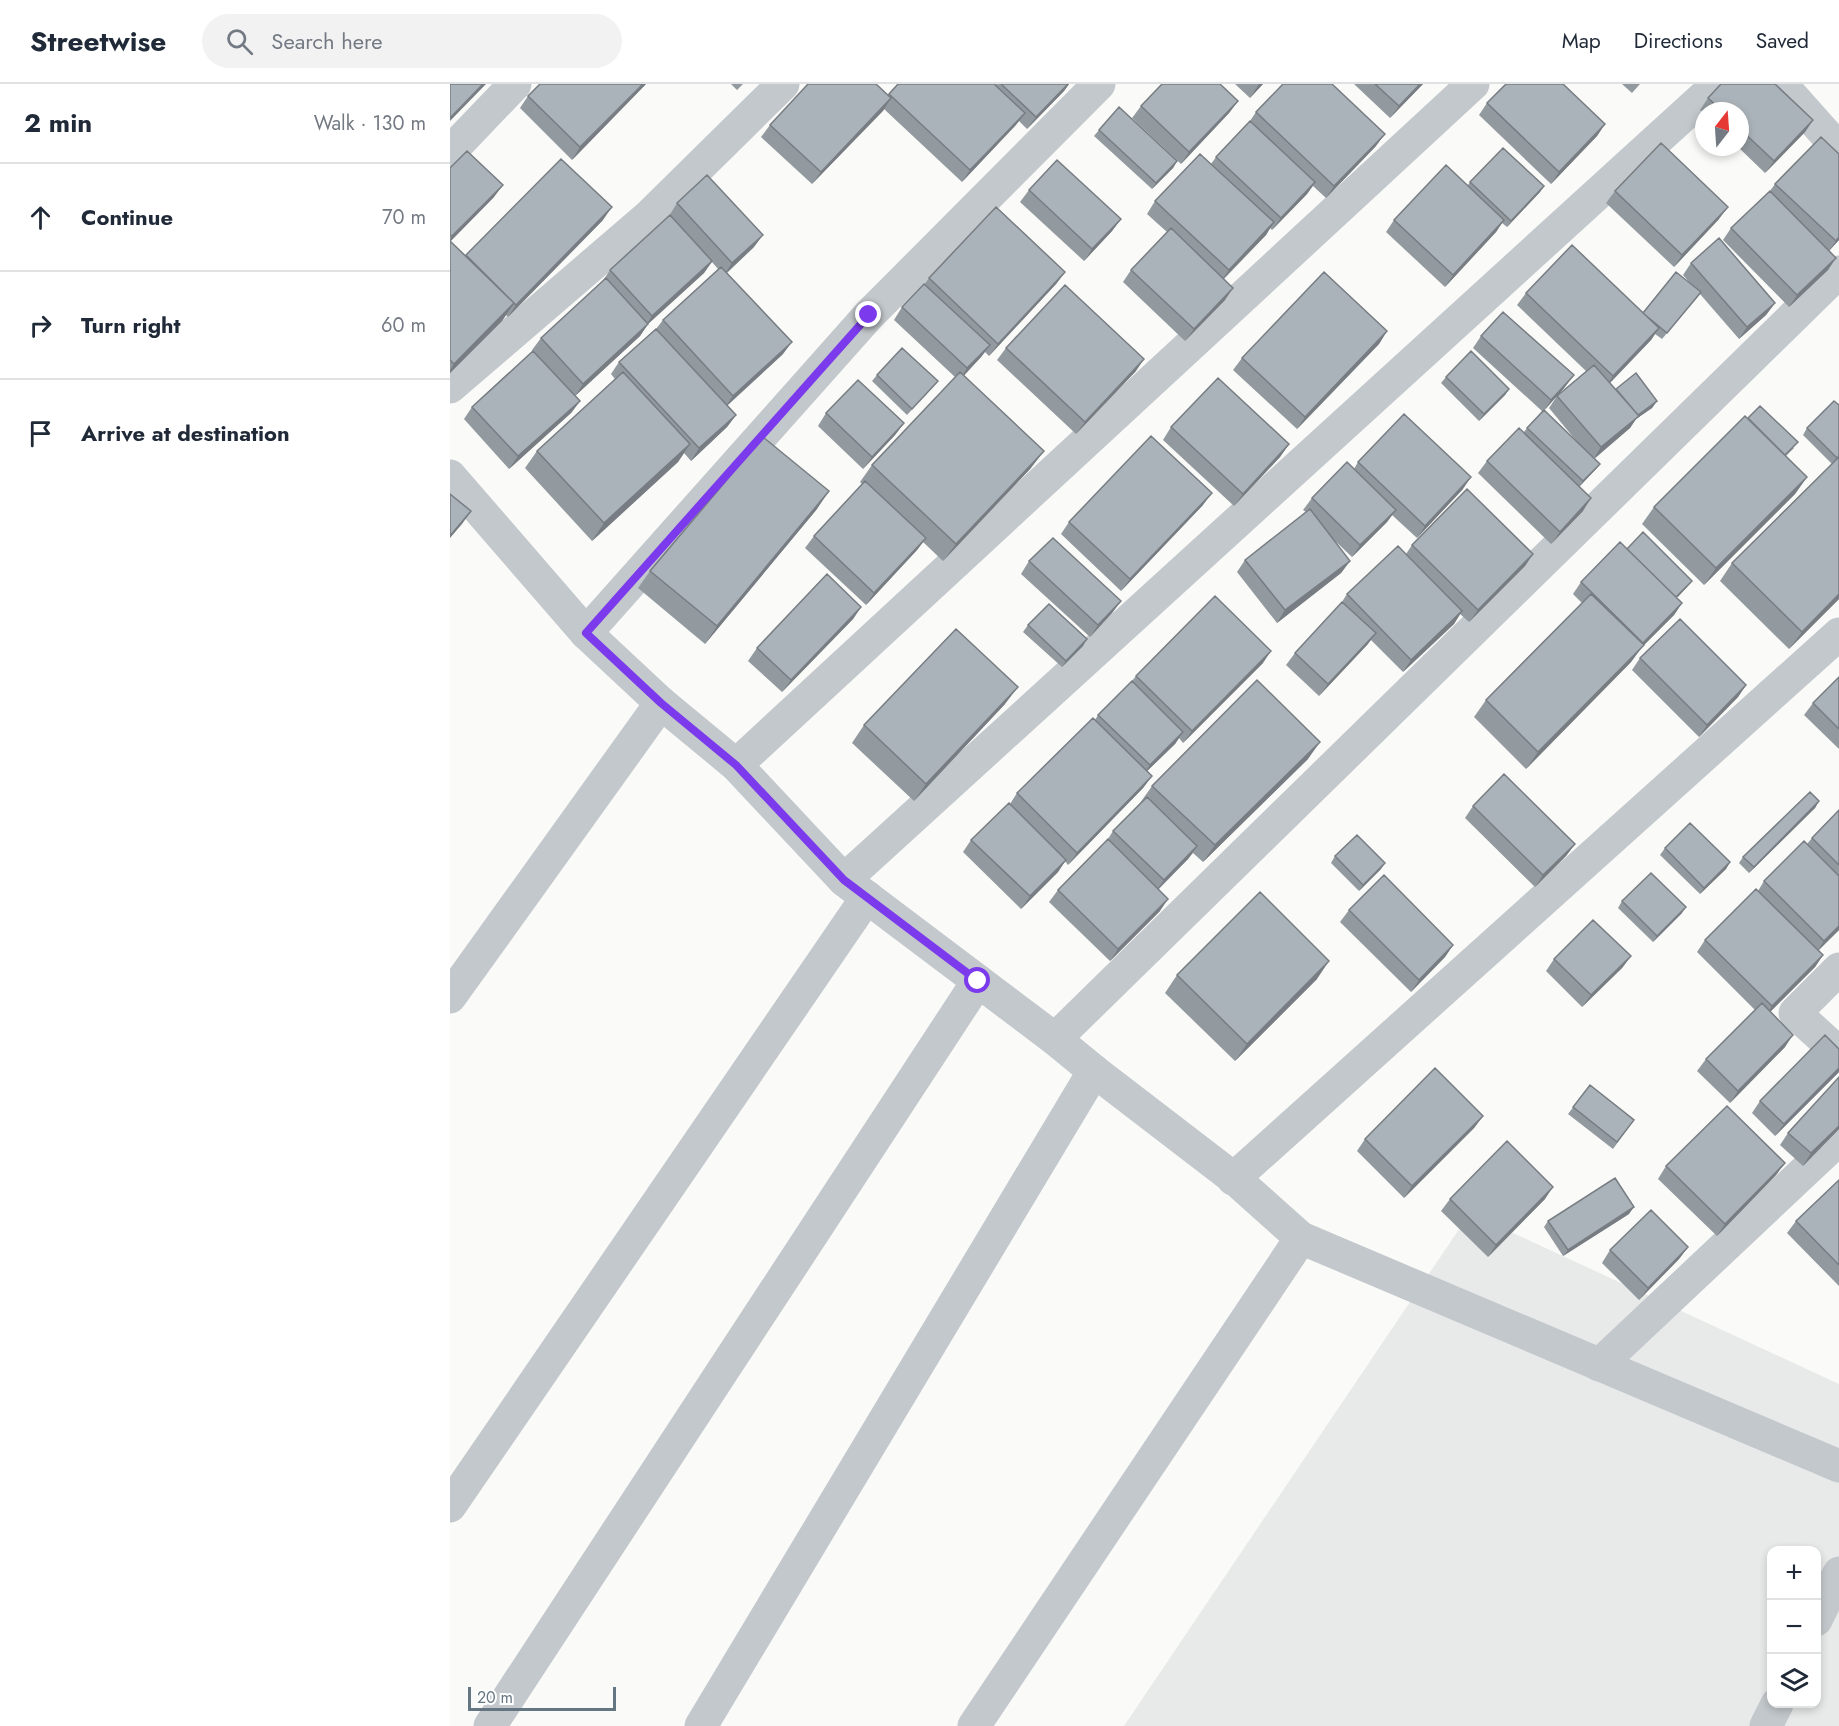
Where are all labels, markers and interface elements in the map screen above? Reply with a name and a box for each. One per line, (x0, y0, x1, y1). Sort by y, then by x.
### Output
search box (202, 14, 622, 68)
text: Streetwise (30, 21, 166, 62)
icon: search (223, 25, 256, 58)
text: Search here (271, 25, 383, 57)
text: Map (1562, 26, 1601, 56)
text: Directions (1634, 26, 1723, 56)
text: Saved (1756, 26, 1809, 56)
north arrow (1695, 102, 1749, 156)
text: 2 min (24, 104, 92, 142)
text: Walk · 130 m (314, 109, 426, 138)
icon: ahead (24, 201, 57, 234)
text: Continue (81, 201, 173, 233)
text: 70 m (382, 203, 426, 232)
route end (855, 301, 881, 327)
icon: right (24, 309, 57, 342)
text: Turn right (81, 309, 181, 341)
text: 60 m (381, 311, 426, 340)
icon: arrive (24, 417, 57, 450)
text: Arrive at destination (81, 417, 290, 449)
route start (964, 967, 990, 993)
map controls (1767, 1546, 1821, 1708)
button: + (1767, 1546, 1821, 1600)
button: − (1767, 1600, 1821, 1654)
button: layers (1767, 1654, 1821, 1708)
scale bar (468, 1684, 616, 1712)
text: 20 m (477, 1686, 513, 1709)

